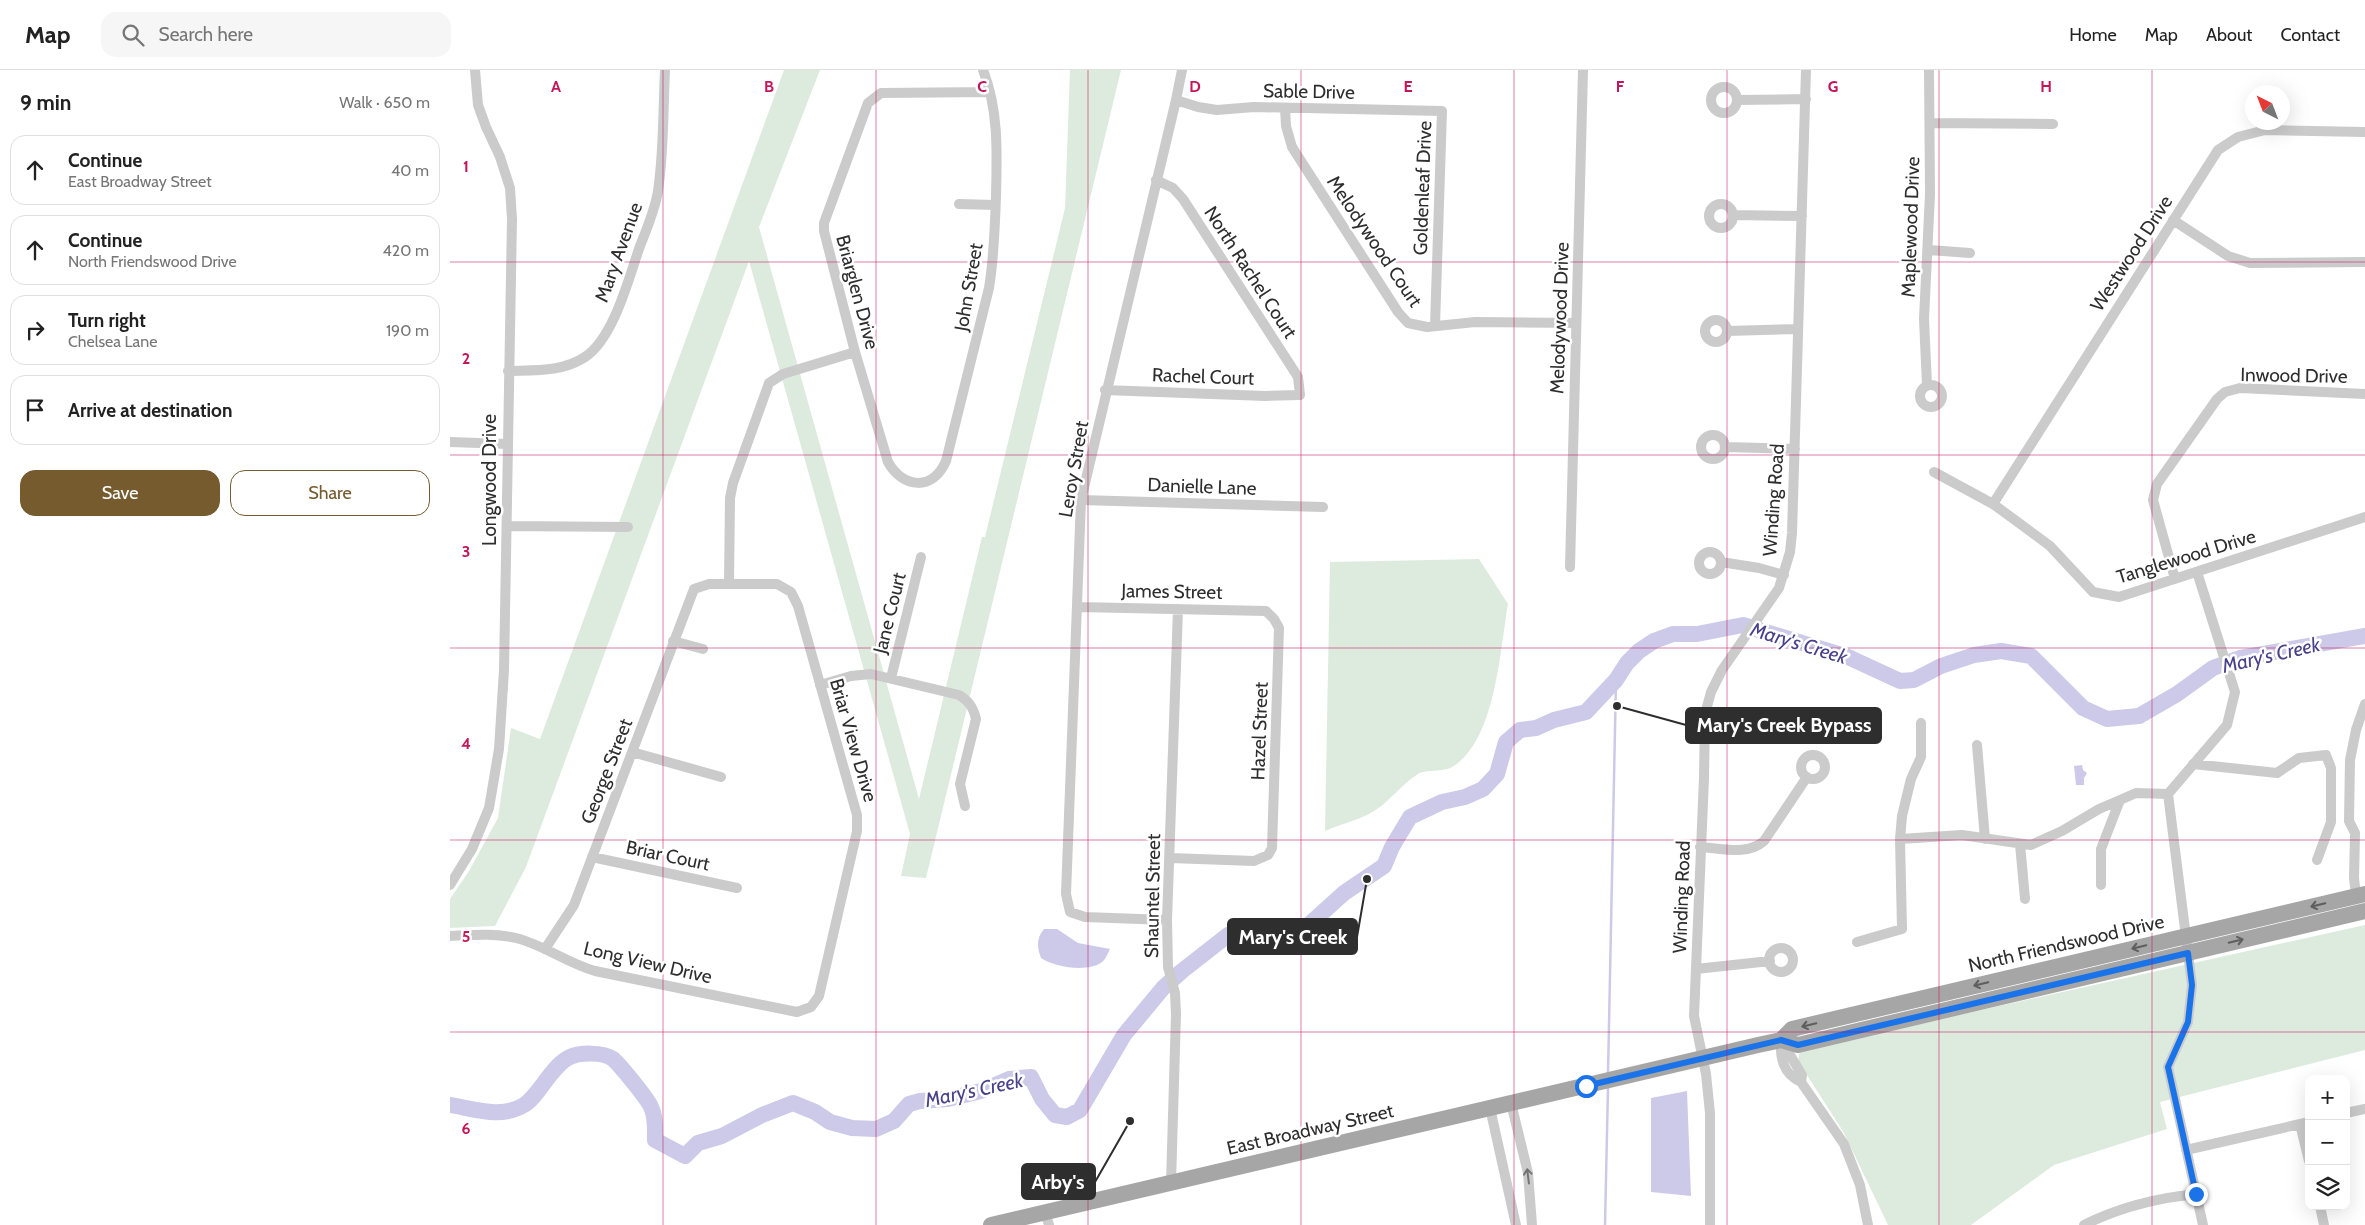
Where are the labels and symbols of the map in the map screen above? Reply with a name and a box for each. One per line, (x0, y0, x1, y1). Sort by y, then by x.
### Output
text: A (551, 77, 561, 96)
text: B (764, 77, 774, 96)
text: C (977, 77, 987, 96)
text: D (1189, 77, 1201, 96)
text: E (1403, 77, 1413, 96)
text: F (1616, 77, 1625, 96)
text: G (1828, 77, 1838, 96)
text: H (2040, 77, 2052, 96)
street label: Sable Drive (1263, 79, 1355, 104)
north arrow (2245, 85, 2290, 130)
street label: Goldenleaf Drive (1409, 120, 1436, 256)
street label: Maplewood Drive (1897, 156, 1924, 298)
text: 1 (463, 157, 469, 176)
street label: Melodywood Court (1322, 171, 1427, 312)
street label: Westwood Drive (2085, 191, 2177, 315)
street label: Mary Avenue (590, 199, 647, 305)
street label: North Rachel Court (1199, 202, 1302, 343)
street label: Briarglen Drive (831, 232, 884, 352)
street label: John Street (949, 241, 988, 334)
street label: Melodywood Drive (1545, 241, 1574, 394)
text: 2 (462, 349, 470, 368)
street label: Rachel Court (1152, 363, 1255, 390)
street label: Inwood Drive (2240, 363, 2348, 388)
street label: Longwood Drive (478, 414, 501, 546)
street label: Leroy Street (1054, 418, 1093, 519)
street label: Winding Road (1758, 443, 1789, 557)
street label: Danielle Lane (1147, 473, 1257, 500)
street label: Tanglewood Drive (2114, 524, 2259, 589)
text: 3 (462, 542, 470, 561)
street label: Jane Court (868, 570, 911, 657)
street label: James Street (1120, 579, 1223, 604)
water label: Mary's Creek (1747, 617, 1851, 669)
water label: Mary's Creek (2219, 632, 2324, 678)
street label: Briar View Drive (825, 676, 882, 805)
street label: Hazel Street (1246, 681, 1273, 781)
callout: Mary's Creek Bypass (1686, 708, 1881, 743)
text: Mary's Creek Bypass (1697, 713, 1871, 737)
street label: George Street (576, 715, 637, 827)
text: 4 (461, 734, 471, 753)
street label: Shauntel Street (1140, 833, 1165, 958)
street label: Briar Court (624, 835, 712, 876)
street label: Winding Road (1668, 840, 1695, 954)
one-way arrow (2310, 901, 2326, 910)
street label: North Friendswood Drive (1966, 910, 2167, 977)
callout: Mary's Creek (1228, 919, 1357, 954)
text: Mary's Creek (1238, 925, 1348, 949)
text: 5 (462, 927, 470, 946)
one-way arrow (2227, 936, 2243, 945)
street label: Long View Drive (581, 937, 715, 988)
one-way arrow (2131, 943, 2147, 952)
one-way arrow (1973, 980, 1989, 989)
one-way arrow (1801, 1021, 1817, 1030)
water label: Mary's Creek (922, 1068, 1027, 1112)
route start (1575, 1075, 1598, 1098)
street label: East Broadway Street (1224, 1099, 1396, 1160)
text: 6 (462, 1119, 471, 1138)
callout: Arby's (1022, 1164, 1095, 1199)
one-way arrow (1523, 1169, 1533, 1185)
text: Arby's (1032, 1170, 1084, 1194)
route end (2185, 1183, 2208, 1206)

